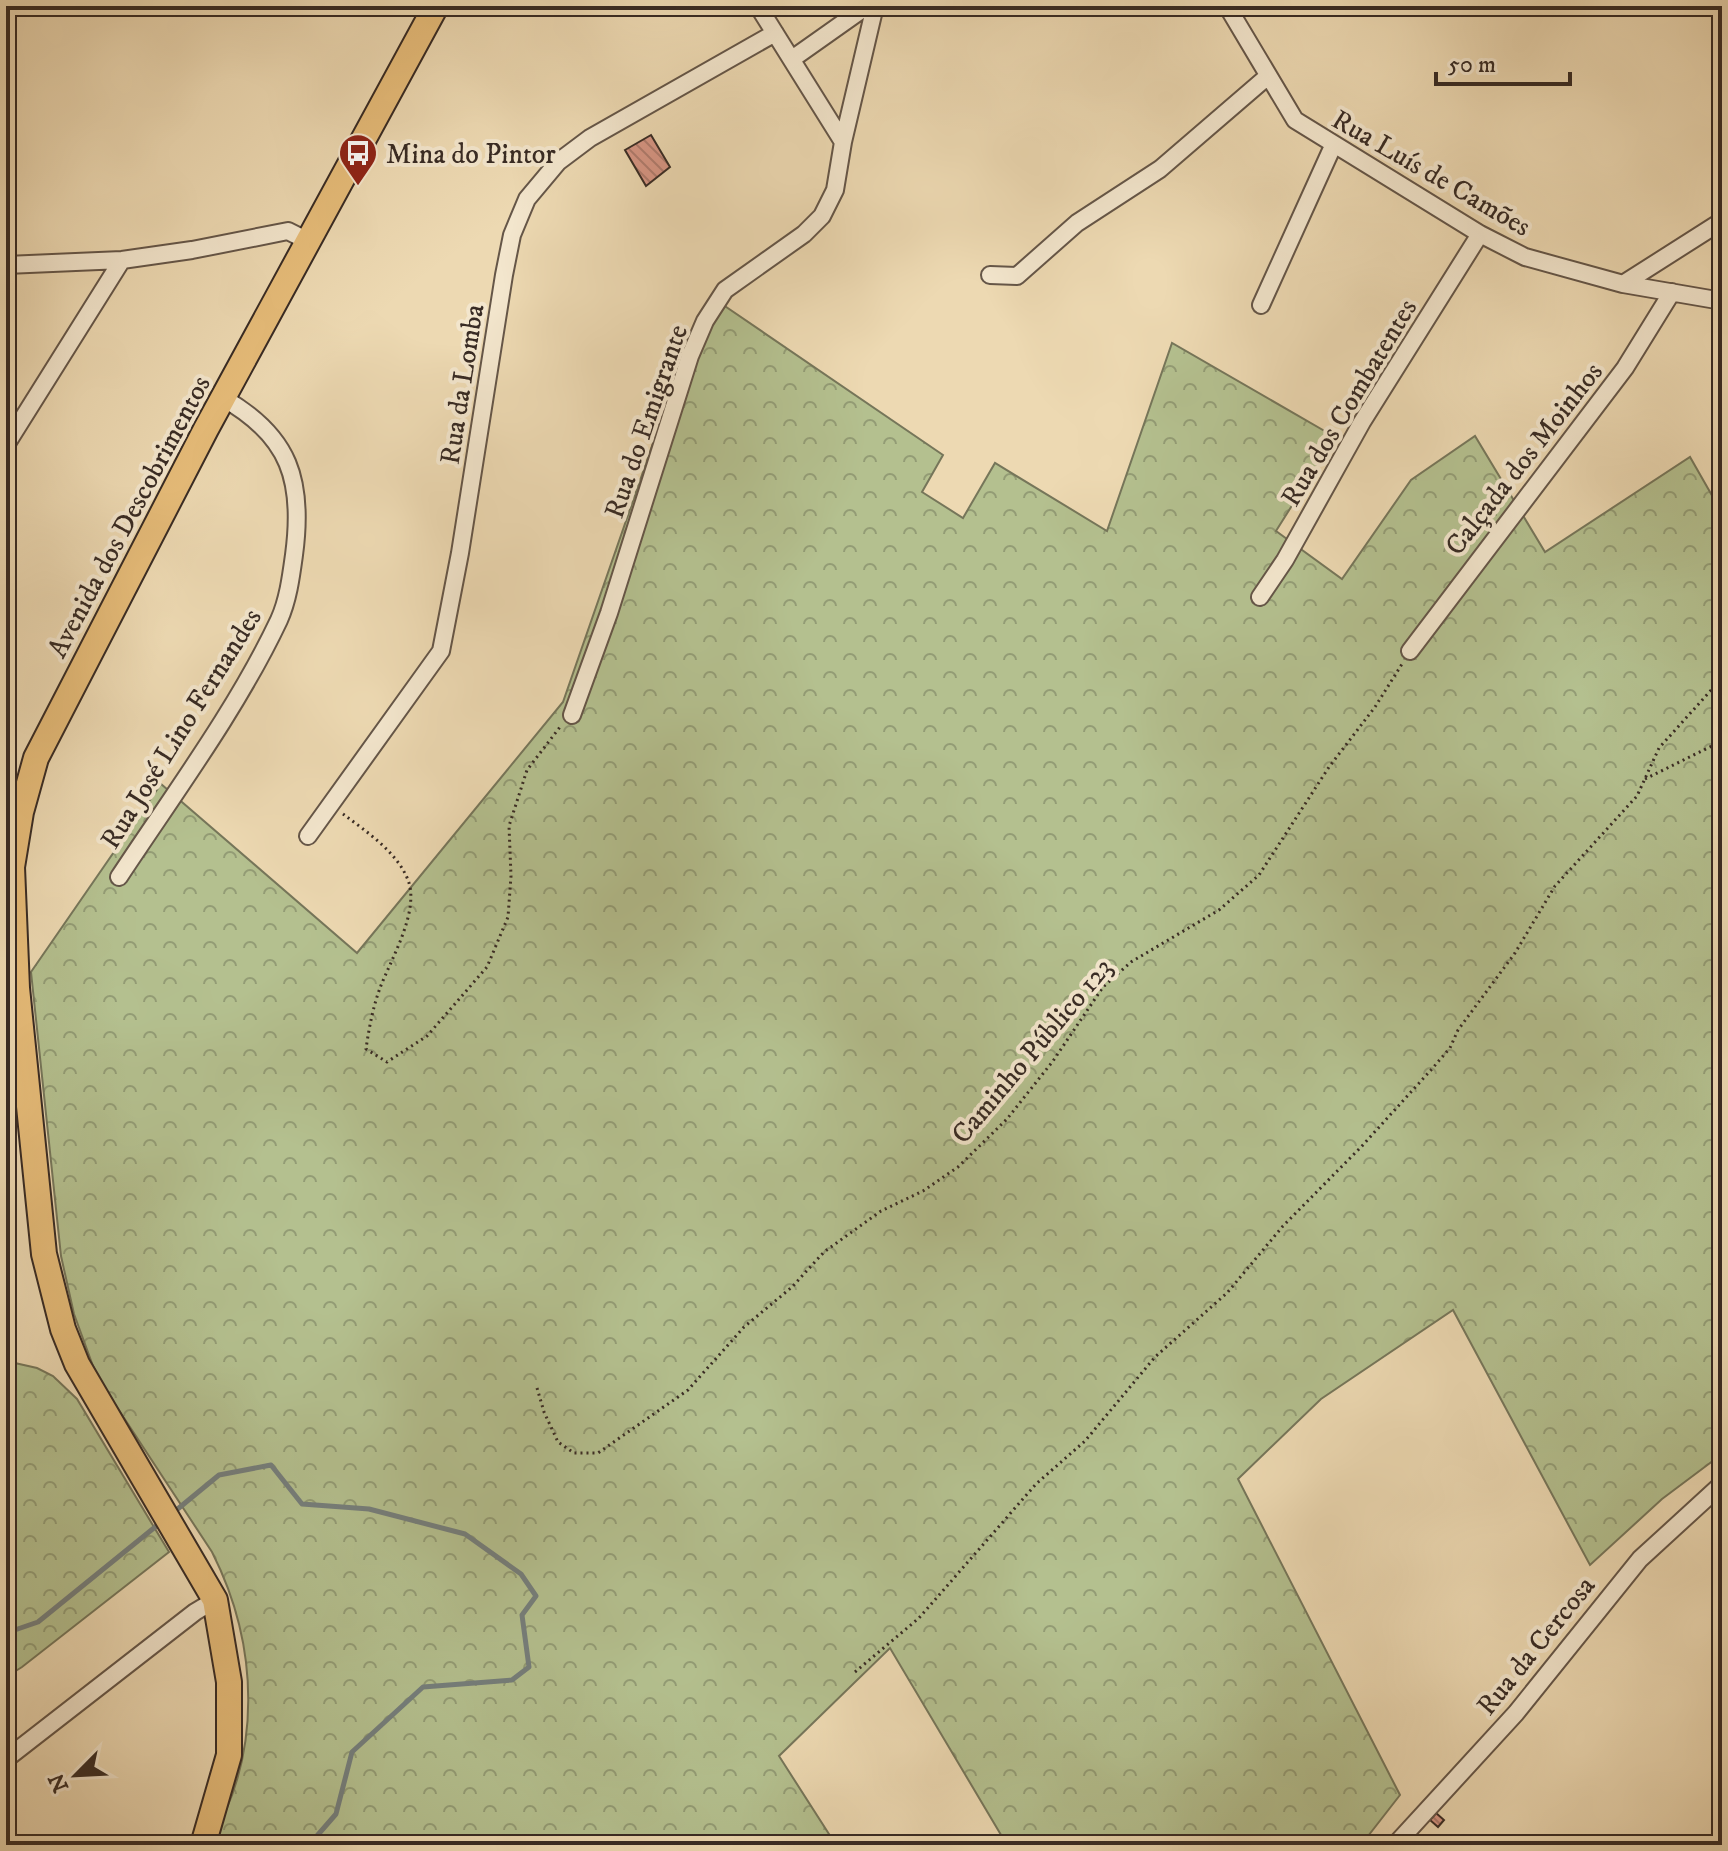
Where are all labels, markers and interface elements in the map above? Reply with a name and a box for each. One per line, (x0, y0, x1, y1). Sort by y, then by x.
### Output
scale bar (1436, 36, 1570, 86)
text: 50 m (1448, 50, 1496, 80)
street label: Rua Luís de Camões (1326, 102, 1537, 244)
bus stop icon: Mina do Pintor (337, 132, 379, 187)
place label: Mina do Pintor (386, 137, 556, 172)
street label: Rua dos Combatentes (1273, 293, 1425, 513)
street label: Rua da Lomba (433, 302, 492, 467)
street label: Rua do Emigrante (597, 320, 696, 523)
street label: Calçada dos Moinhos (1438, 355, 1611, 563)
street label: Avenida dos Descobrimentos (40, 369, 219, 664)
street label: Rua José Lino Fernandes (93, 602, 270, 856)
street label: Caminho Público 123 (944, 951, 1120, 1151)
street label: Rua da Cercosa (1469, 1569, 1603, 1723)
north arrow (36, 1735, 116, 1815)
text: N (43, 1769, 75, 1796)

